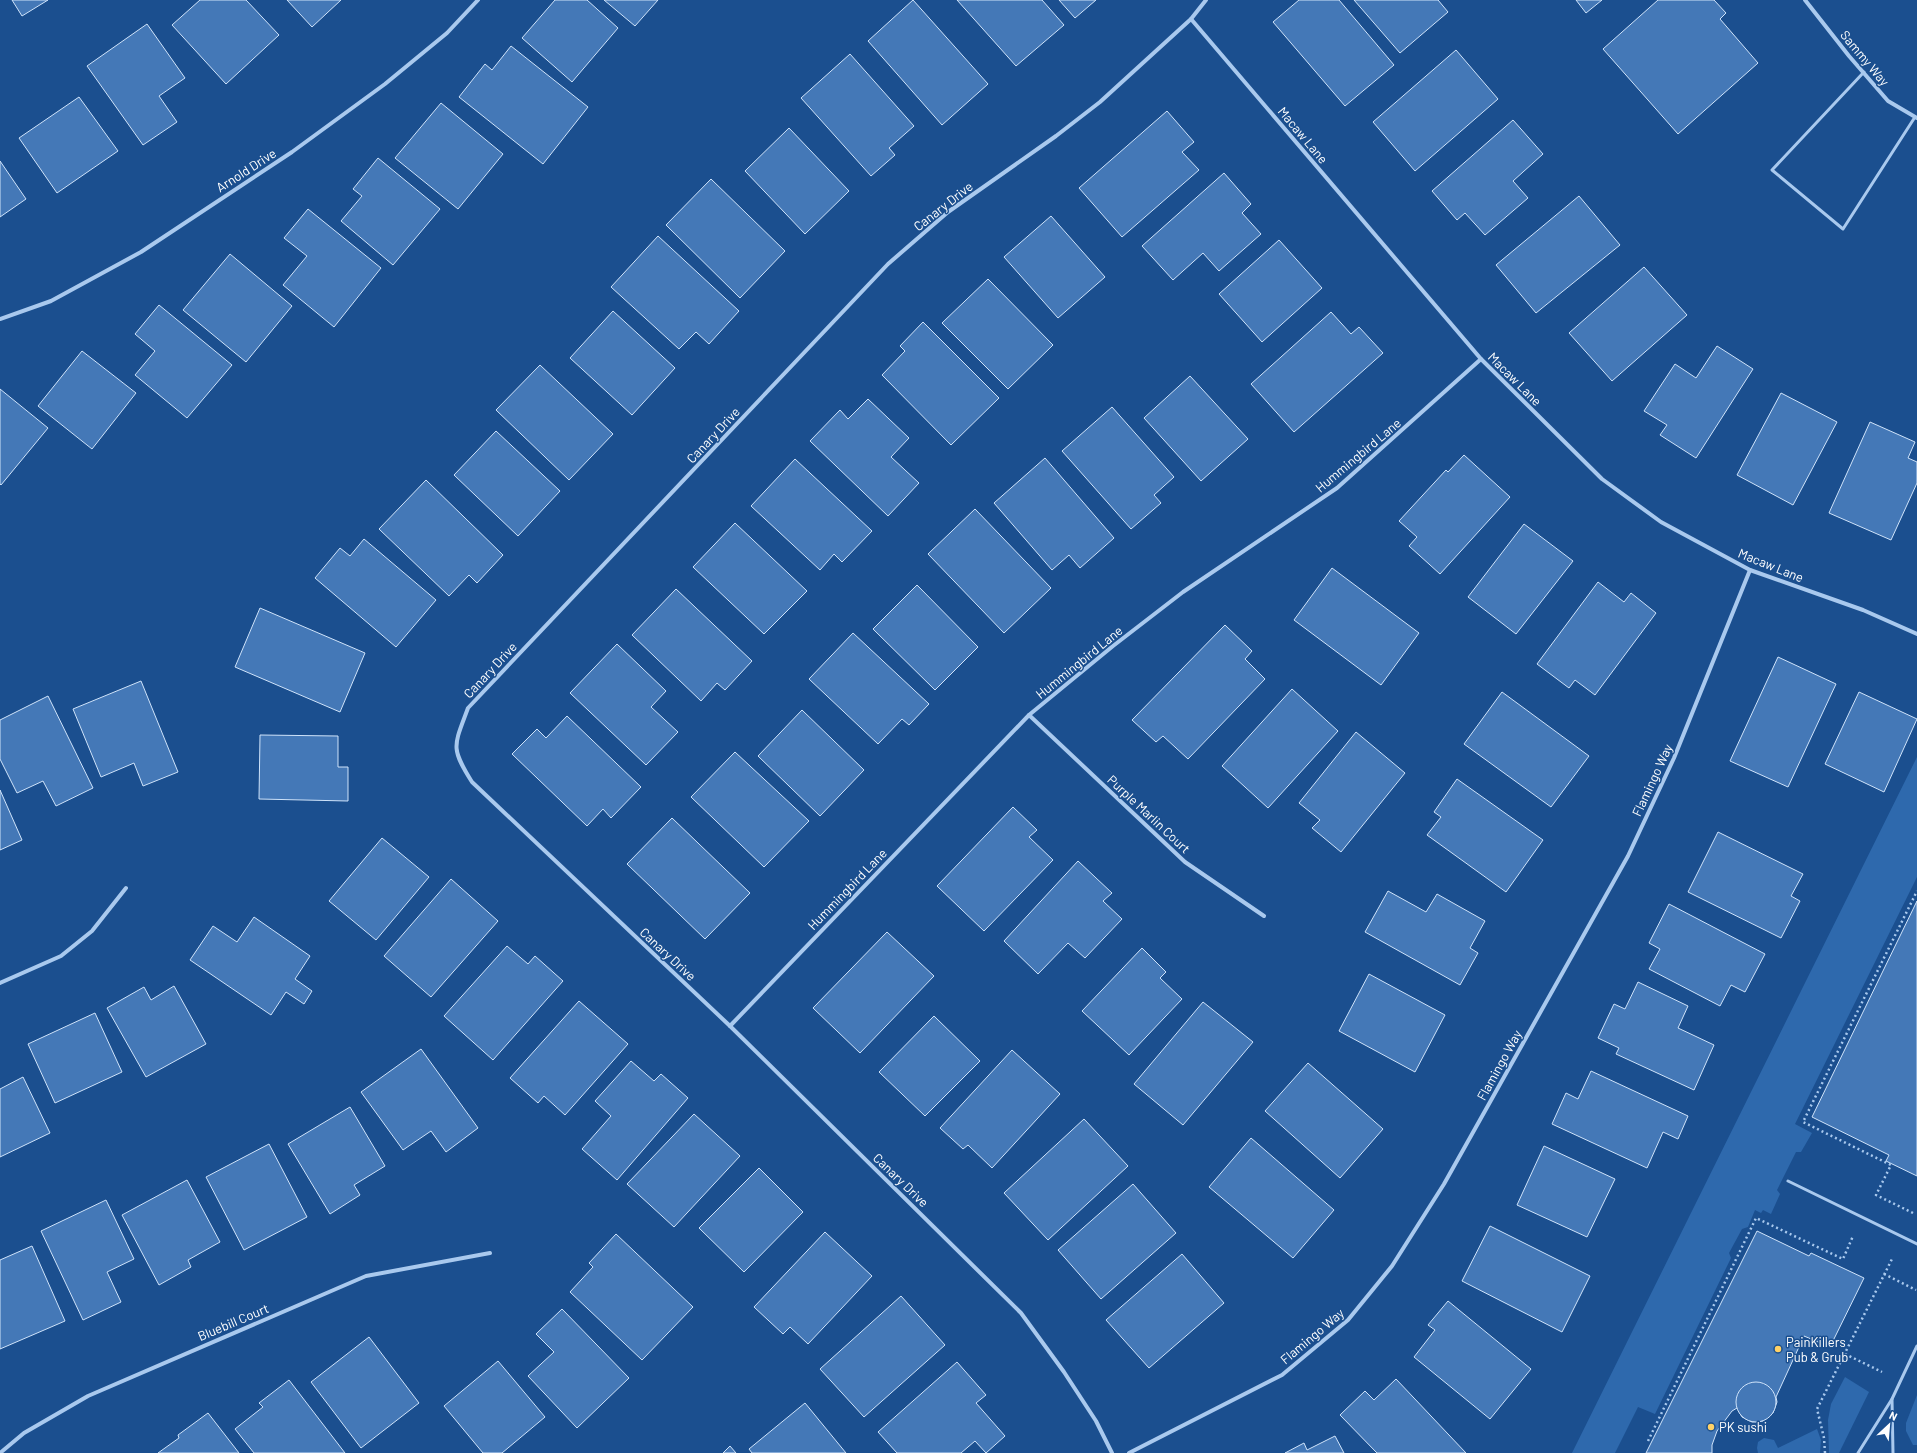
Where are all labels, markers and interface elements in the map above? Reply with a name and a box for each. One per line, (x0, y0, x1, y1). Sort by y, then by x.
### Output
street label: Sammy Way (1837, 27, 1893, 89)
street label: Macaw Lane (1275, 103, 1331, 167)
street label: Arnold Drive (213, 145, 279, 195)
street label: Canary Drive (910, 178, 976, 234)
street label: Macaw Lane (1485, 349, 1545, 409)
street label: Canary Drive (683, 404, 743, 466)
street label: Hummingbird Lane (1312, 414, 1404, 495)
street label: Macaw Lane (1736, 545, 1806, 585)
street label: Hummingbird Lane (1032, 622, 1126, 702)
street label: Canary Drive (460, 639, 520, 701)
street label: Flamingo Way (1628, 741, 1676, 819)
street label: Purple Marlin Court (1104, 772, 1194, 856)
street label: Hummingbird Lane (804, 845, 890, 933)
street label: Canary Drive (637, 924, 699, 984)
street label: Flamingo Way (1473, 1027, 1525, 1103)
street label: Canary Drive (870, 1150, 932, 1210)
street label: Bluebill Court (195, 1300, 271, 1344)
street label: Flamingo Way (1277, 1305, 1347, 1367)
place label: PainKillers Pub & Grub (1786, 1334, 1848, 1365)
marker: PainKillers Pub & Grub (1773, 1344, 1783, 1354)
north arrow (1869, 1405, 1909, 1445)
text: N (1887, 1408, 1900, 1423)
place label: PK sushi (1719, 1419, 1767, 1435)
marker: PK sushi (1706, 1422, 1716, 1432)

